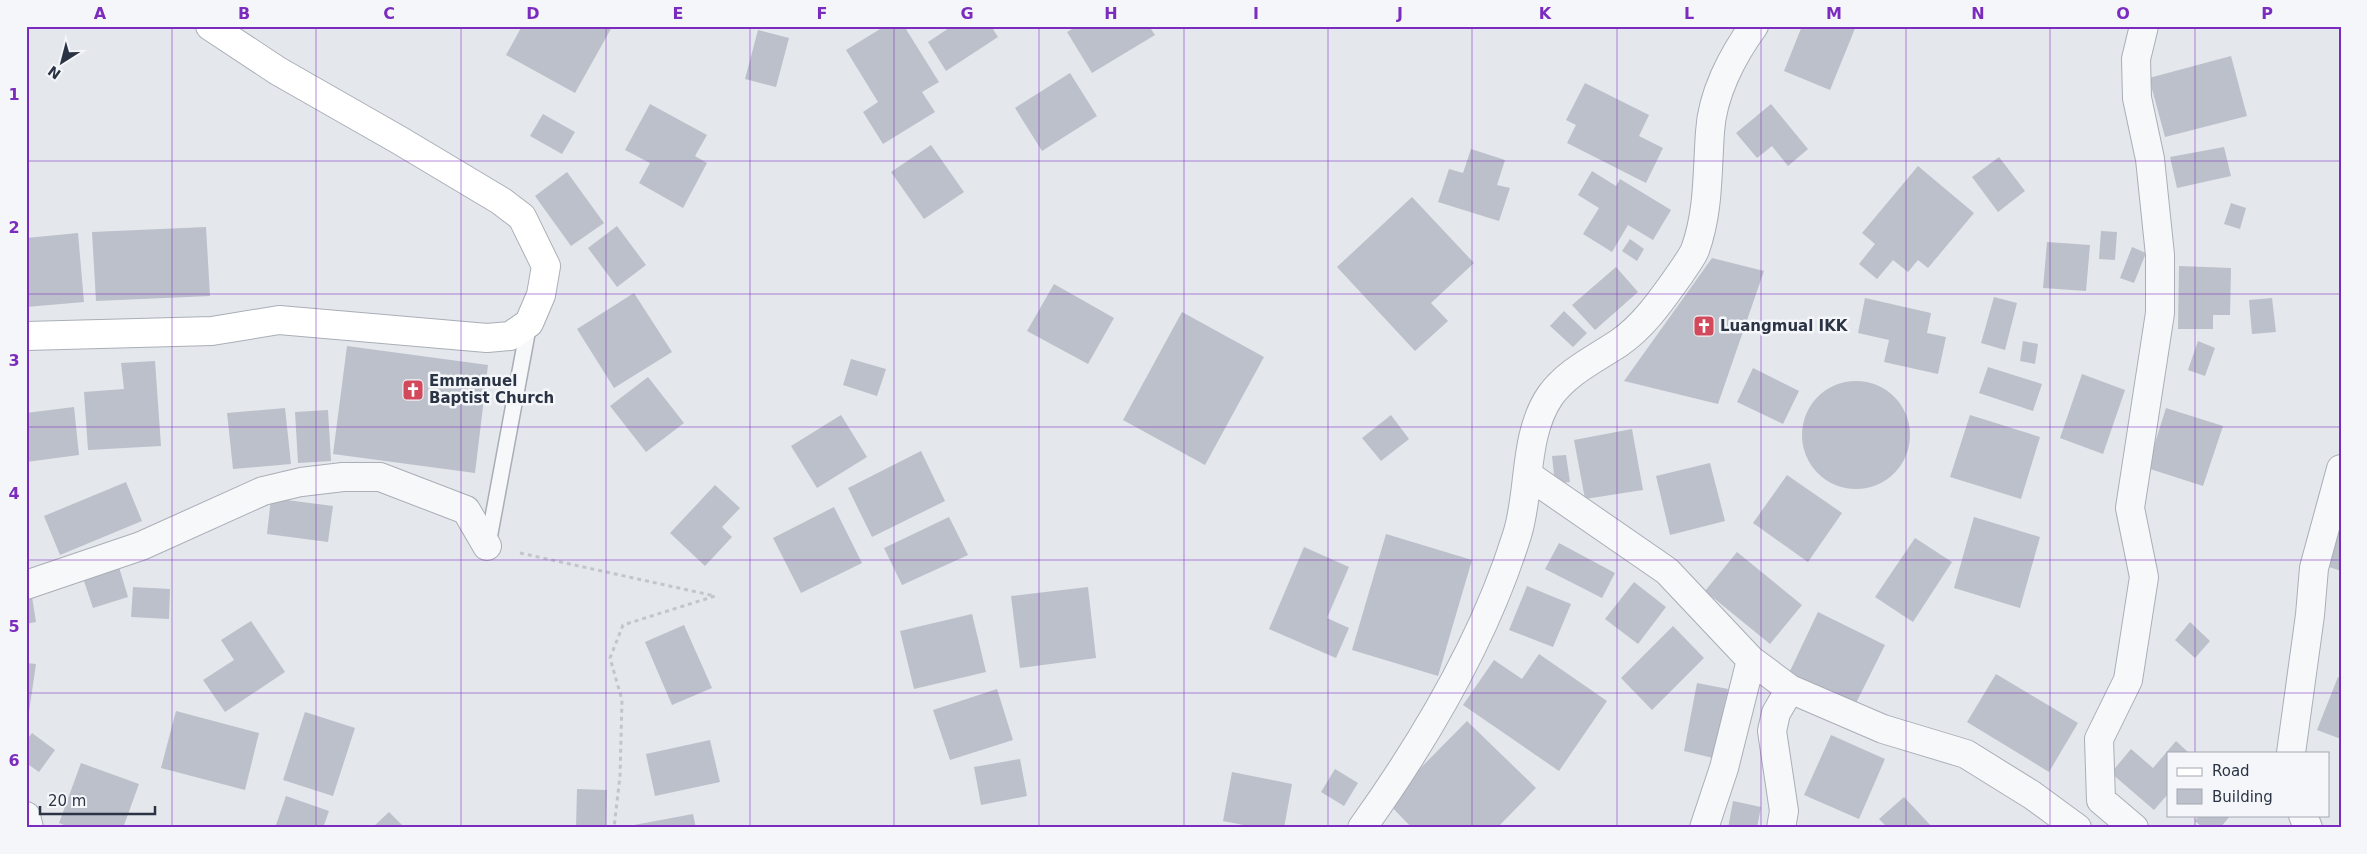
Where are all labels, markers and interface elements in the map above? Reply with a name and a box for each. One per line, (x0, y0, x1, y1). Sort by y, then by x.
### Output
text: A (94, 4, 107, 23)
text: B (238, 4, 250, 23)
text: C (383, 4, 395, 23)
text: D (526, 4, 540, 23)
text: E (673, 4, 683, 23)
text: F (817, 4, 827, 23)
text: G (960, 4, 974, 23)
text: H (1104, 4, 1118, 23)
text: I (1253, 4, 1259, 23)
text: J (1396, 4, 1403, 23)
text: K (1539, 4, 1552, 23)
text: L (1684, 4, 1694, 23)
text: M (1826, 4, 1842, 23)
text: N (1971, 4, 1985, 23)
text: O (2116, 4, 2130, 23)
text: P (2261, 4, 2273, 23)
north arrow (38, 38, 88, 88)
text: N (45, 63, 64, 82)
text: 1 (8, 85, 20, 104)
text: 2 (8, 218, 20, 237)
church icon: Luangmual IKK (1692, 314, 1716, 338)
place label: Luangmual IKK (1720, 317, 1849, 335)
text: 3 (8, 351, 20, 370)
place label: Emmanuel Baptist Church (429, 372, 554, 407)
church icon: Emmanuel Baptist Church (401, 378, 425, 402)
text: 4 (8, 484, 20, 503)
text: 5 (8, 617, 20, 636)
text: 6 (8, 751, 20, 770)
legend (2167, 752, 2330, 816)
text: Road (2212, 762, 2250, 780)
scale bar (40, 784, 155, 816)
text: Building (2212, 788, 2273, 806)
text: 20 m (48, 792, 86, 810)

